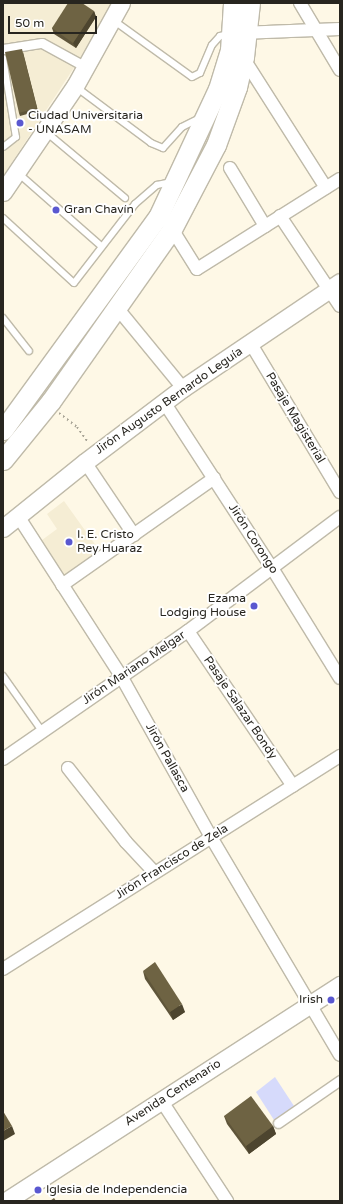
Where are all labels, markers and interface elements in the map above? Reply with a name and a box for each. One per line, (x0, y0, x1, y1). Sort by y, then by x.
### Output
scale bar (10, 8, 99, 34)
text: 50 m (15, 16, 44, 30)
place label: Ciudad Universitaria - UNASAM (28, 109, 143, 137)
marker: Ciudad Universitaria - UNASAM (15, 118, 25, 128)
place label: Gran Chavín (64, 203, 134, 217)
marker: Gran Chavín (51, 205, 61, 215)
street label: Jirón Augusto Bernardo Leguía (92, 344, 246, 458)
street label: Pasaje Magisterial (262, 370, 328, 466)
street label: Jirón Corongo (225, 502, 281, 576)
place label: I. E. Cristo Rey Huaraz (77, 528, 142, 556)
marker: I. E. Cristo Rey Huaraz (64, 537, 74, 547)
place label: Ezama Lodging House (160, 592, 246, 620)
marker: Ezama Lodging House (249, 601, 259, 611)
street label: Jirón Mariano Melgar (80, 628, 188, 708)
street label: Pasaje Salazar Bondy (200, 654, 280, 762)
street label: Jirón Pallasca (142, 721, 192, 795)
street label: Jirón Francisco de Zela (113, 821, 231, 903)
place label: Irish (299, 993, 323, 1007)
marker: Irish (326, 995, 336, 1005)
street label: Avenida Centenario (122, 1057, 224, 1129)
place label: Iglesia de Independencia (46, 1183, 187, 1197)
marker: Iglesia de Independencia (33, 1185, 43, 1195)

